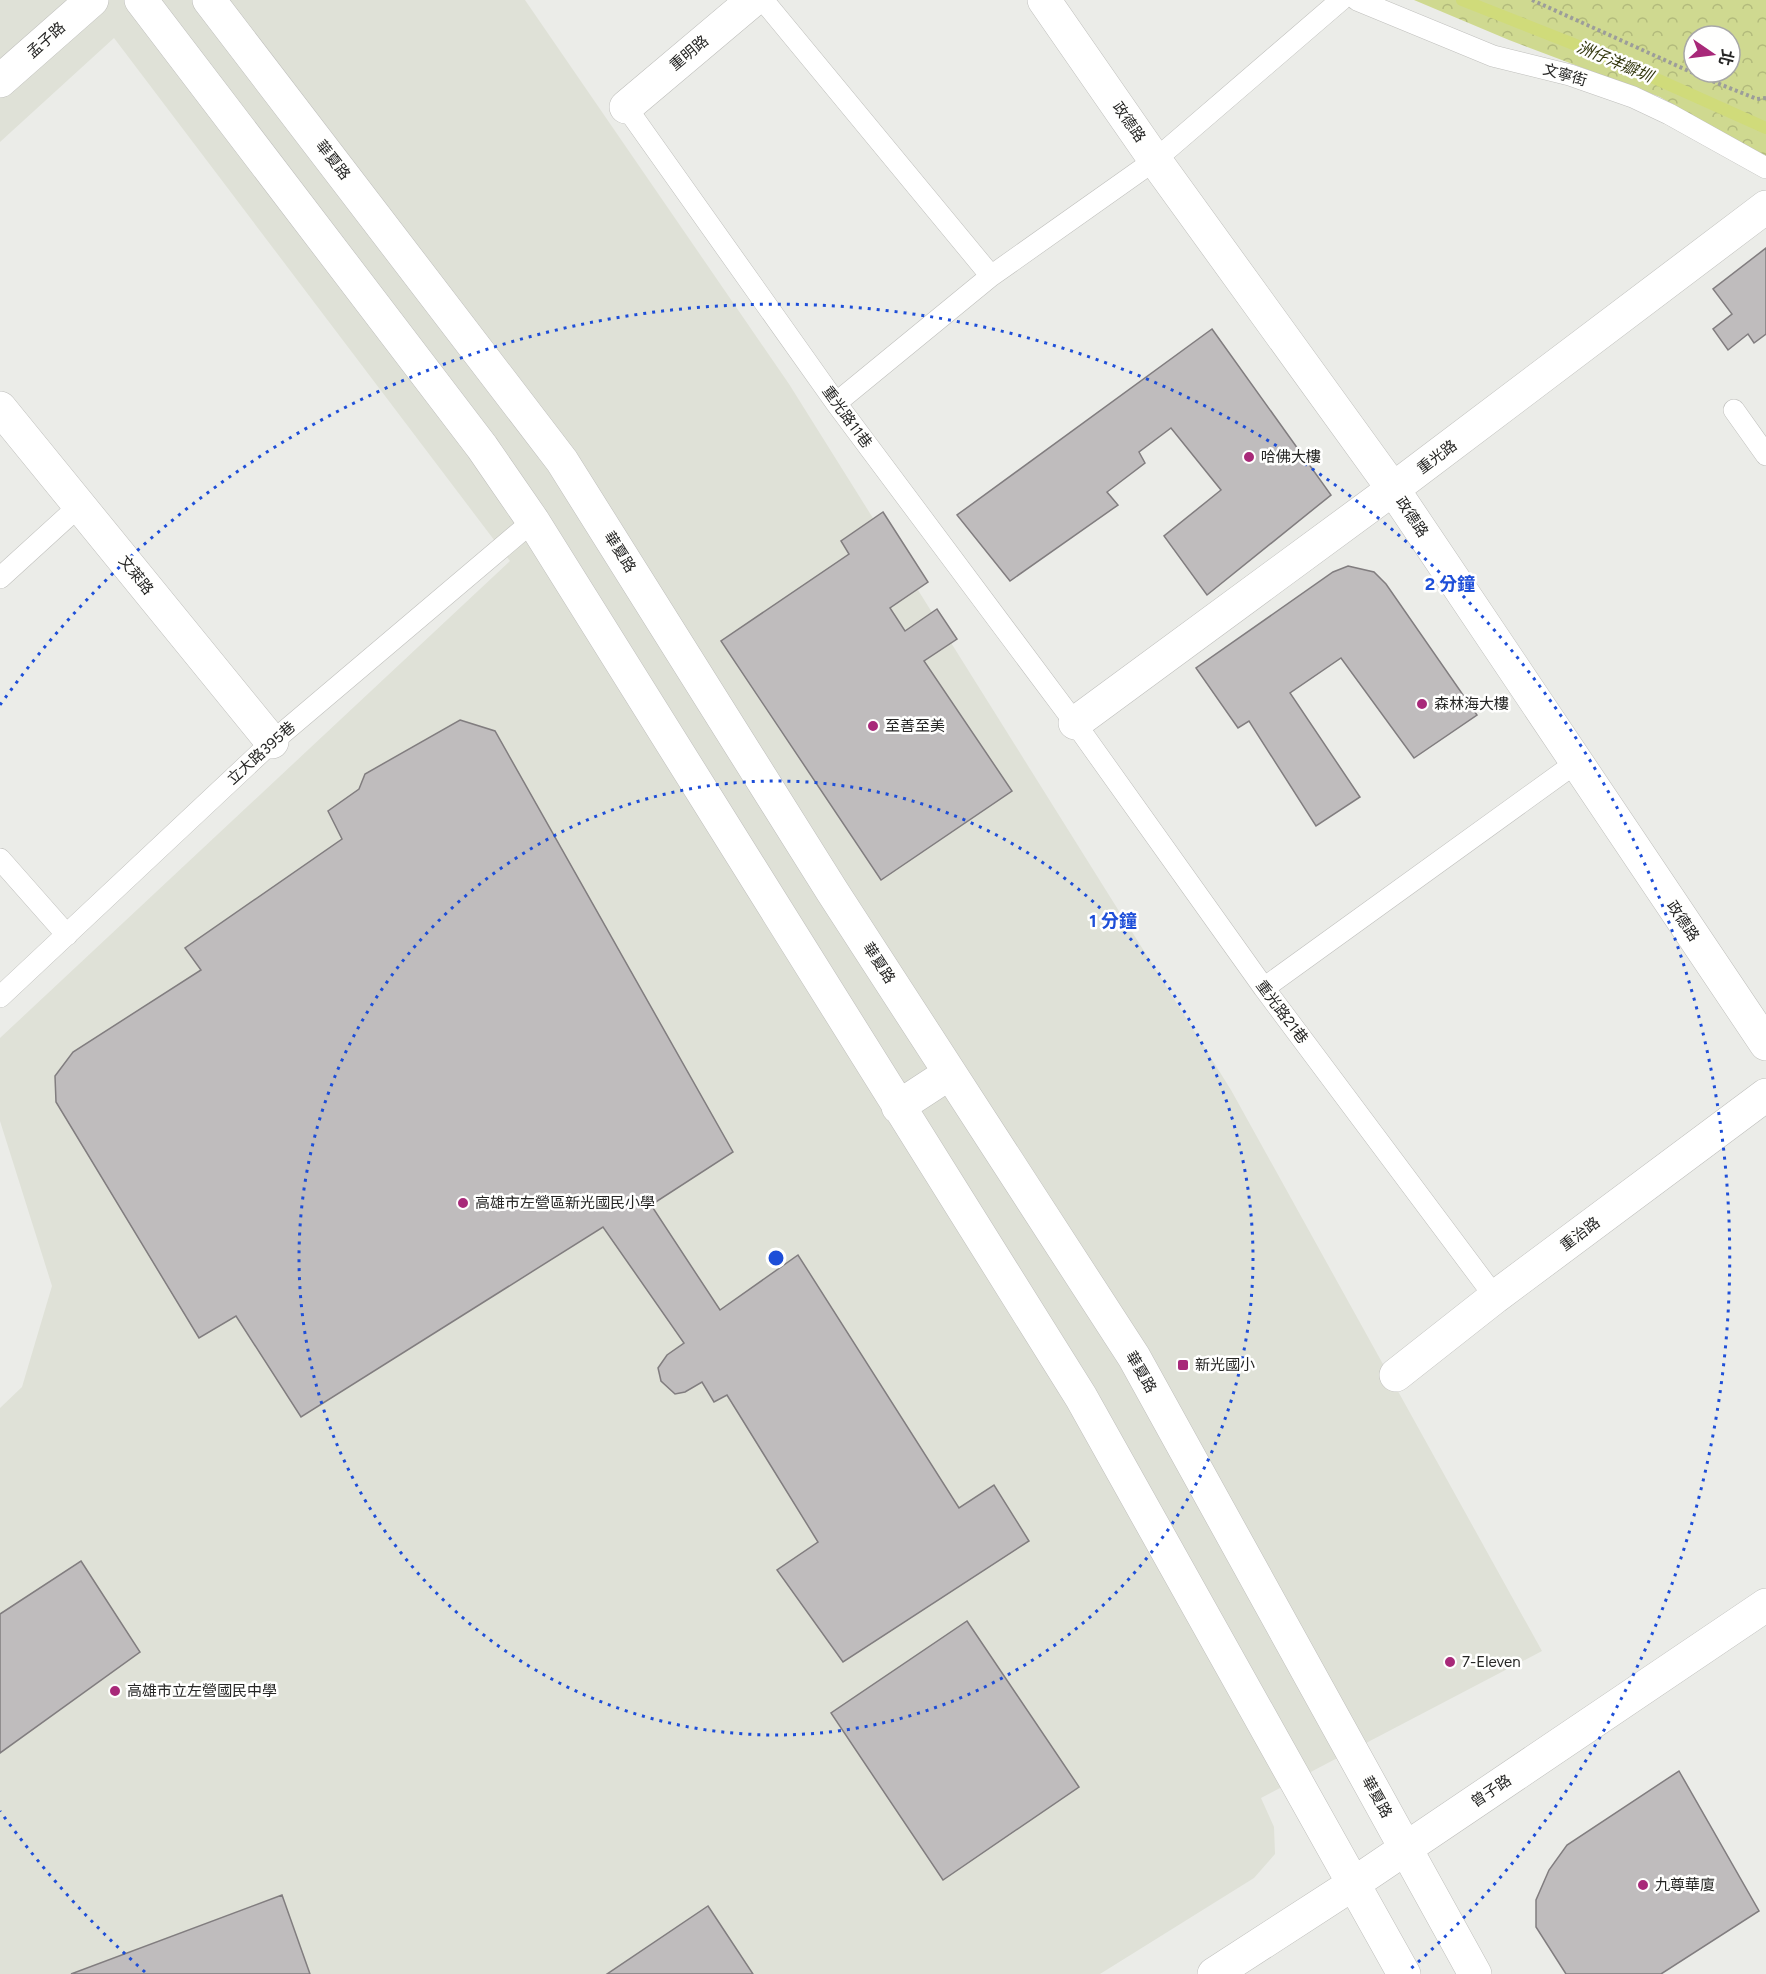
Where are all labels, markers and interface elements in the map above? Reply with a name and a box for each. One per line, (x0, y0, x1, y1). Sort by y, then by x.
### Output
street label: 孟子路 (23, 18, 69, 62)
north arrow (1682, 24, 1742, 84)
street label: 重明路 (666, 32, 712, 74)
water label: 洲仔洋瓣圳 (1574, 37, 1657, 87)
text: 北 (1715, 47, 1737, 68)
street label: 文寧街 (1541, 60, 1589, 90)
street label: 政德路 (1109, 98, 1149, 146)
street label: 華夏路 (312, 137, 354, 183)
street label: 重光路11巷 (818, 382, 876, 452)
street label: 重光路 (1414, 436, 1460, 478)
place label: 哈佛大樓 (1261, 448, 1321, 466)
marker: 哈佛大樓 (1242, 450, 1256, 464)
street label: 政德路 (1392, 493, 1432, 541)
street label: 華夏路 (600, 528, 640, 576)
street label: 文萊路 (115, 552, 157, 598)
text: 2 分鐘 (1425, 573, 1475, 595)
place label: 森林海大樓 (1434, 695, 1509, 713)
marker: 森林海大樓 (1415, 697, 1429, 711)
place label: 至善至美 (885, 717, 945, 735)
street label: 立大路395巷 (223, 718, 299, 788)
marker: 至善至美 (866, 719, 880, 733)
street label: 政德路 (1663, 897, 1703, 945)
text: 1 分鐘 (1089, 910, 1137, 932)
street label: 華夏路 (859, 939, 899, 987)
street label: 重光路21巷 (1252, 977, 1312, 1047)
place label: 高雄市左營區新光國民小學 (475, 1194, 655, 1212)
marker: 高雄市左營區新光國民小學 (456, 1196, 470, 1210)
street label: 重治路 (1557, 1213, 1603, 1255)
centre of rings (766, 1248, 786, 1268)
street label: 華夏路 (1122, 1348, 1160, 1396)
place label: 新光國小 (1195, 1356, 1255, 1374)
marker: 新光國小 (1176, 1358, 1190, 1372)
place label: 7-Eleven (1462, 1653, 1521, 1671)
marker: 7-Eleven (1443, 1655, 1457, 1669)
place label: 高雄市立左營國民中學 (127, 1682, 277, 1700)
marker: 高雄市立左營國民中學 (108, 1684, 122, 1698)
street label: 曾子路 (1467, 1771, 1515, 1811)
street label: 華夏路 (1358, 1773, 1396, 1821)
place label: 九尊華廈 (1655, 1876, 1715, 1894)
marker: 九尊華廈 (1636, 1878, 1650, 1892)

